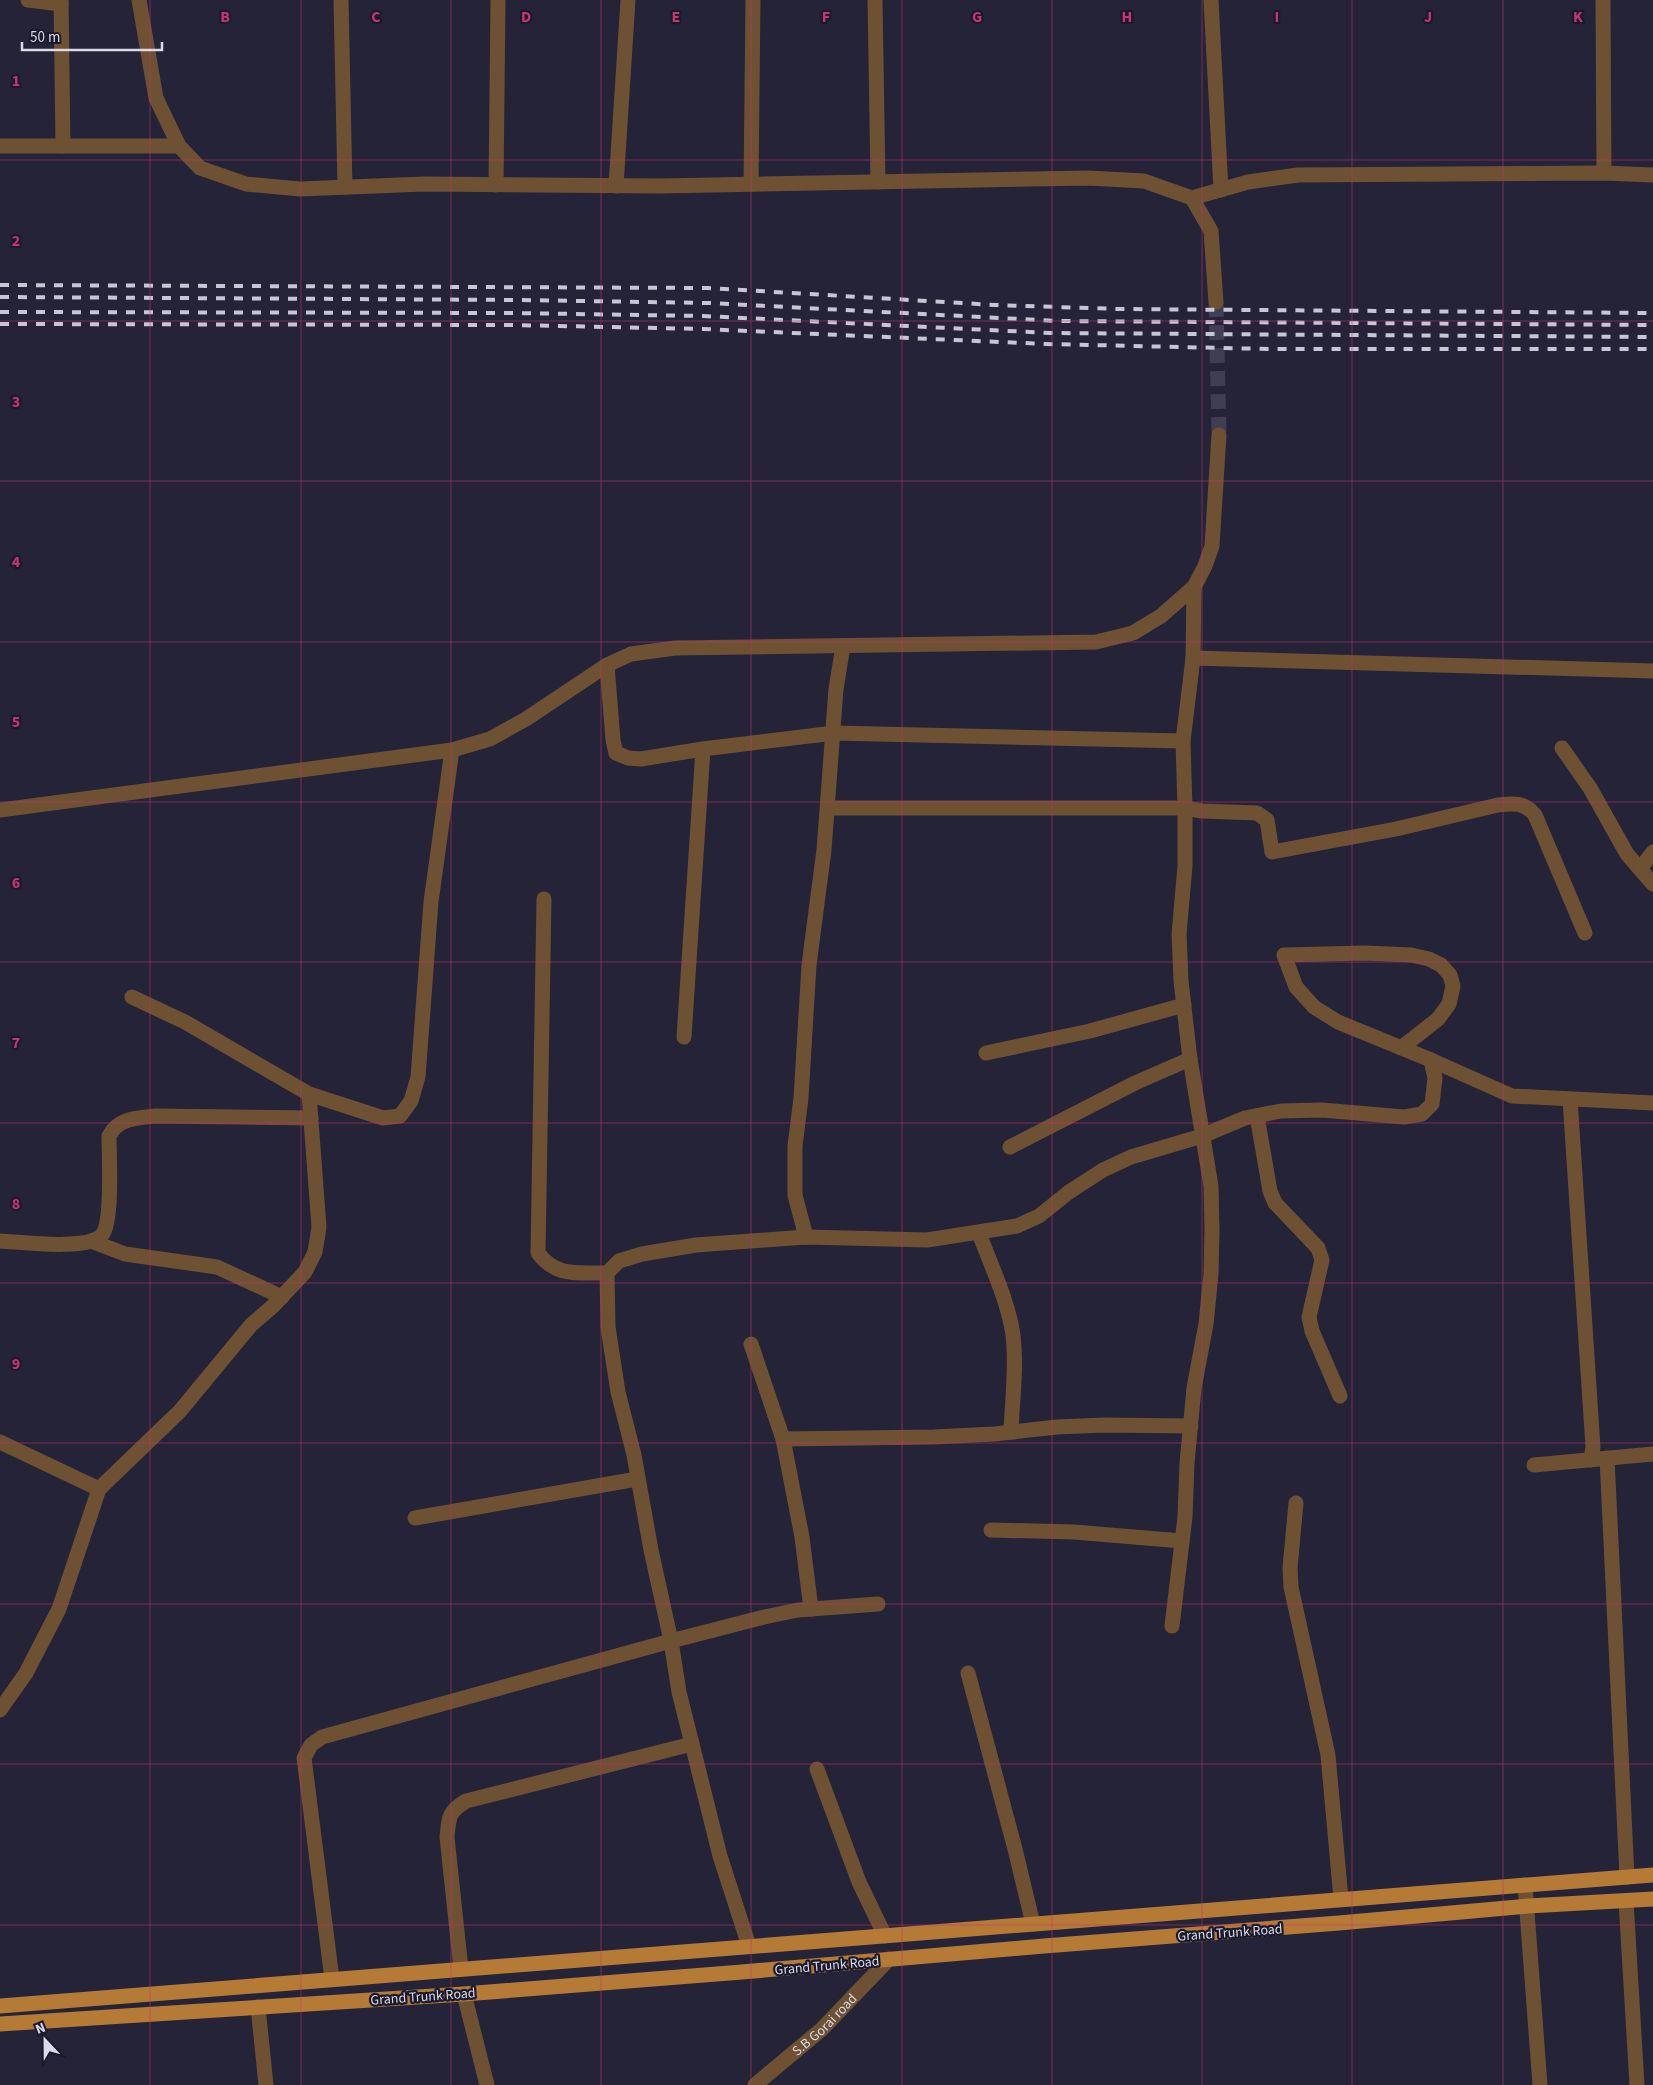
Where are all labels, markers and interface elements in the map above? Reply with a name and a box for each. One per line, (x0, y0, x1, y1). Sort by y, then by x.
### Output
text: B (220, 6, 230, 28)
text: C (371, 6, 381, 28)
text: D (521, 6, 531, 28)
text: E (672, 6, 680, 28)
text: F (822, 6, 830, 28)
text: G (972, 6, 982, 28)
text: H (1122, 6, 1132, 28)
text: I (1275, 6, 1279, 28)
text: J (1424, 6, 1432, 28)
text: K (1573, 6, 1583, 28)
scale bar (22, 20, 162, 52)
text: 50 m (30, 27, 60, 48)
text: 1 (12, 70, 20, 92)
text: 2 (12, 230, 20, 252)
text: 3 (12, 391, 20, 413)
text: 4 (12, 551, 21, 573)
text: 5 (12, 711, 20, 733)
text: 6 (12, 872, 20, 894)
text: 7 (12, 1032, 20, 1054)
text: 8 (12, 1193, 20, 1215)
text: 9 (12, 1353, 20, 1375)
street label: Grand Trunk Road (1177, 1919, 1283, 1947)
street label: Grand Trunk Road (774, 1951, 880, 1981)
street label: Grand Trunk Road (370, 1983, 476, 2011)
street label: S.B Gorai road (788, 1989, 862, 2061)
north arrow (20, 2015, 70, 2065)
text: N (32, 2018, 49, 2040)

